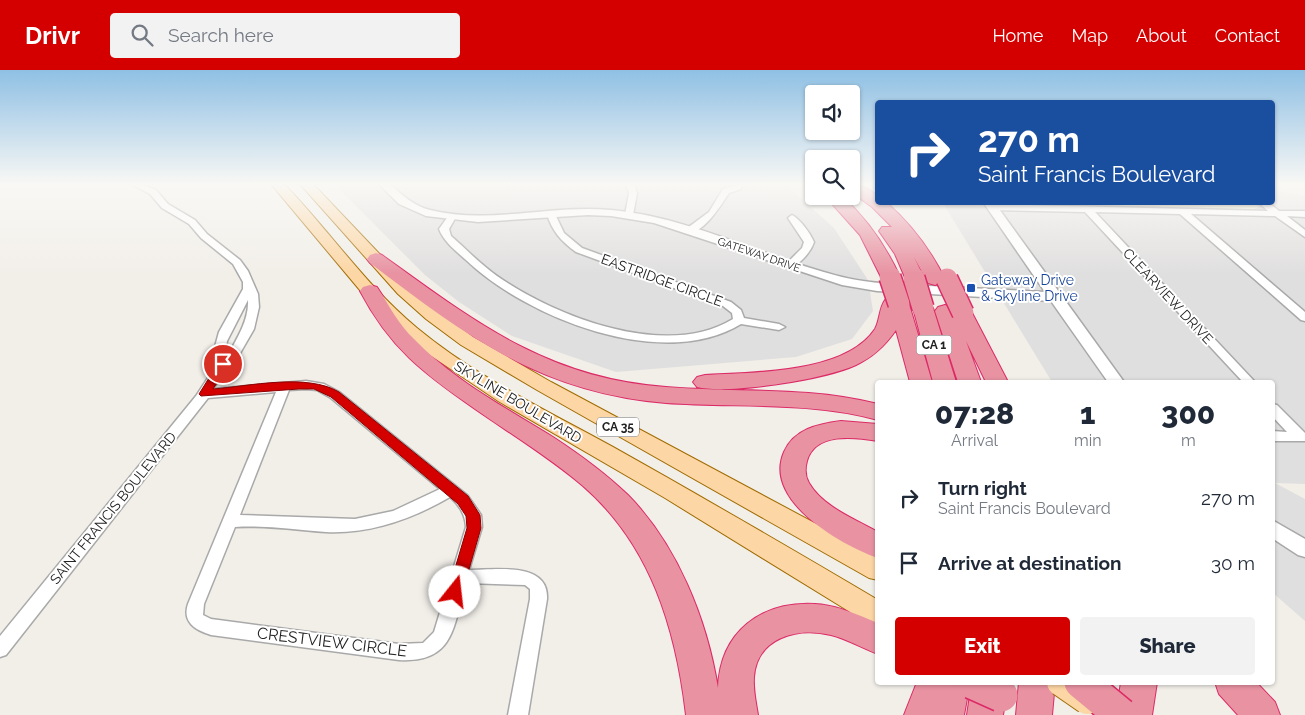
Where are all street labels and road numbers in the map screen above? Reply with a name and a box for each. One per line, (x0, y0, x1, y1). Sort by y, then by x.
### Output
street label: GATEWAY DRIVE (716, 235, 802, 275)
street label: CLEARVIEW DRIVE (1120, 245, 1216, 347)
street label: EASTRIDGE CIRCLE (599, 251, 725, 309)
road number: CA 1 (916, 336, 952, 354)
street label: SKYLINE BOULEVARD (452, 358, 584, 446)
road number: CA 35 (597, 418, 639, 437)
street label: SAINT FRANCIS BOULEVARD (47, 429, 179, 587)
street label: CRESTVIEW CIRCLE (256, 623, 408, 661)

